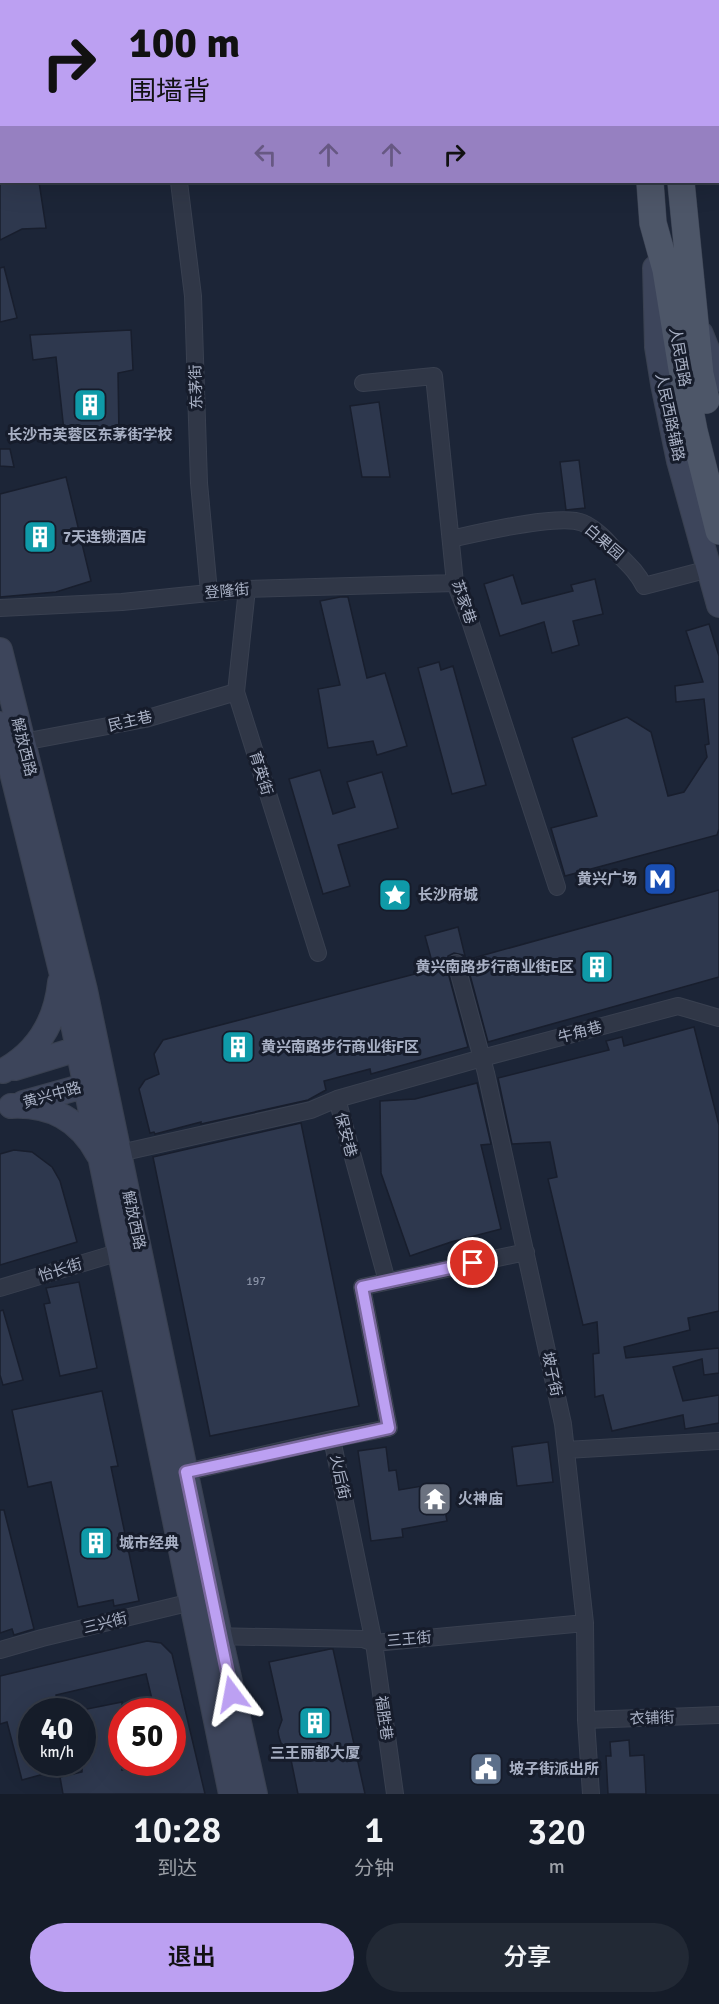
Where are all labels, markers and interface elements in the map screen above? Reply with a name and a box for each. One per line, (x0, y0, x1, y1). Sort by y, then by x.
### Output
text: 100 m (129, 18, 240, 69)
icon: right (30, 24, 108, 102)
text: 围墙背 (129, 75, 210, 108)
icon: left (249, 138, 282, 171)
icon: ahead (312, 138, 345, 171)
icon: ahead (375, 138, 408, 171)
icon: right (438, 138, 471, 171)
street label: 人民西路 (666, 326, 694, 388)
street label: 东茅街 (186, 364, 206, 410)
street label: 人民西路辅路 (652, 371, 688, 463)
building icon: 长沙市芙蓉区东茅街学校 (72, 387, 108, 423)
place label: 长沙市芙蓉区东茅街学校 (7, 426, 173, 444)
building icon: 7天连锁酒店 (22, 519, 58, 555)
street label: 白果园 (581, 520, 627, 564)
place label: 7天连锁酒店 (63, 528, 146, 546)
street label: 苏家巷 (448, 578, 480, 626)
street label: 登隆街 (204, 580, 250, 602)
street label: 民主巷 (106, 707, 154, 735)
street label: 解放西路 (8, 716, 40, 778)
street label: 育英街 (246, 749, 276, 797)
metro station icon: 黄兴广场 (642, 861, 678, 897)
place label: 黄兴广场 (577, 870, 637, 888)
place icon: 长沙府城 (377, 877, 413, 913)
place label: 长沙府城 (418, 886, 478, 904)
building icon: 黄兴南路步行商业街E区 (579, 949, 615, 985)
place label: 黄兴南路步行商业街E区 (415, 958, 574, 976)
street label: 牛角巷 (556, 1017, 604, 1047)
building icon: 黄兴南路步行商业街F区 (220, 1029, 256, 1065)
place label: 黄兴南路步行商业街F区 (261, 1038, 419, 1056)
street label: 黄兴中路 (21, 1078, 83, 1112)
street label: 保安巷 (331, 1111, 361, 1159)
street label: 解放西路 (119, 1189, 149, 1251)
pin (447, 1237, 498, 1288)
icon: arrive (456, 1246, 489, 1279)
street label: 怡长街 (36, 1255, 84, 1285)
house number: 197 (246, 1274, 266, 1289)
street label: 坡子街 (539, 1350, 565, 1398)
street label: 火后街 (327, 1453, 353, 1501)
temple icon: 火神庙 (417, 1481, 453, 1517)
place label: 火神庙 (458, 1490, 503, 1508)
building icon: 城市经典 (78, 1525, 114, 1561)
place label: 城市经典 (119, 1534, 179, 1552)
street label: 三兴街 (81, 1609, 129, 1637)
street label: 三王街 (386, 1628, 432, 1650)
position arrow (200, 1662, 264, 1726)
street label: 福胜巷 (372, 1694, 396, 1742)
speed limit sign: 50 (108, 1698, 186, 1776)
building icon: 三王丽都大厦 (297, 1705, 333, 1741)
street label: 衣铺街 (629, 1708, 675, 1728)
text: 40 (41, 1711, 73, 1748)
text: km/h (40, 1743, 74, 1761)
place label: 三王丽都大厦 (270, 1744, 360, 1762)
public building icon: 坡子街派出所 (468, 1751, 504, 1787)
place label: 坡子街派出所 (509, 1760, 599, 1778)
text: 10:28 (133, 1808, 221, 1853)
text: 1 (365, 1808, 384, 1853)
text: 320 (527, 1810, 586, 1855)
text: m (549, 1854, 565, 1879)
text: 到达 (157, 1856, 197, 1881)
text: 分钟 (354, 1856, 394, 1881)
button: 退出 (30, 1923, 354, 1992)
button: 分享 (366, 1923, 689, 1992)

